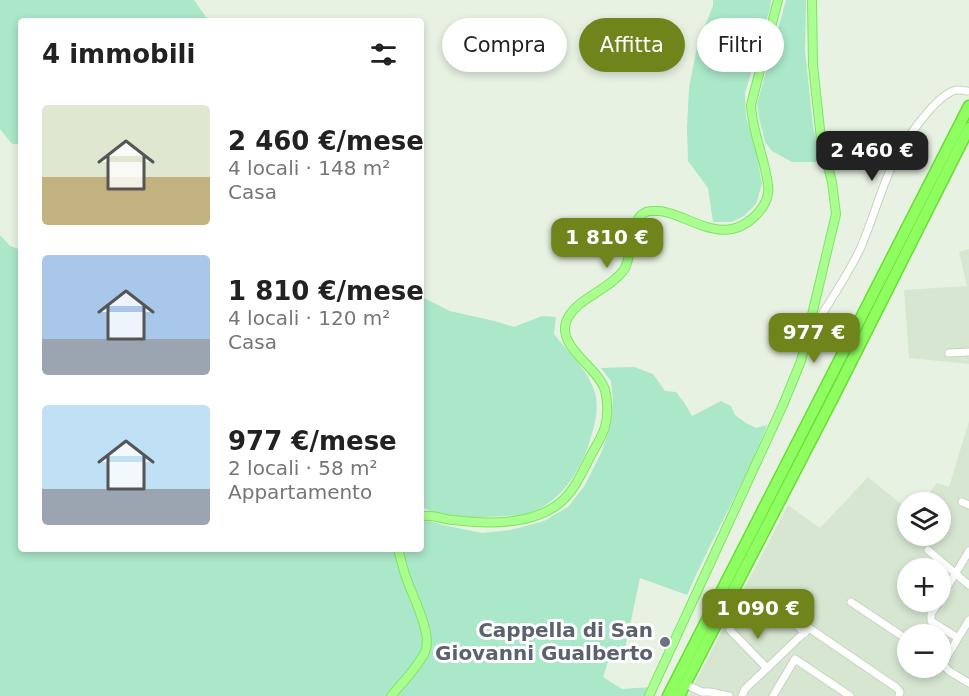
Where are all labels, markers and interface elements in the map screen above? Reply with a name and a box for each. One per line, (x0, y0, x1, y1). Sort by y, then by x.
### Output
chip: Compra (442, 18, 567, 72)
chip: Affitta (579, 18, 685, 72)
chip: Filtri (697, 18, 784, 72)
icon: filters (367, 38, 400, 71)
text: 4 immobili (42, 39, 195, 69)
text: 2 460 €/mese (228, 126, 424, 156)
icon: home (90, 129, 162, 201)
pin: 2 460 € (817, 131, 927, 182)
text: 2 460 € (830, 138, 914, 162)
text: 4 locali · 148 m² (228, 156, 390, 180)
text: Casa (228, 180, 277, 204)
pin: 1 810 € (552, 218, 662, 269)
text: 1 810 € (565, 225, 649, 249)
text: 1 810 €/mese (228, 276, 424, 306)
icon: home (90, 279, 162, 351)
text: 4 locali · 120 m² (228, 306, 390, 330)
pin: 977 € (772, 313, 856, 364)
text: 977 € (783, 320, 845, 344)
text: Casa (228, 330, 277, 354)
text: 977 €/mese (228, 426, 397, 456)
icon: home (90, 429, 162, 501)
text: 2 locali · 58 m² (228, 456, 378, 480)
text: Appartamento (228, 480, 372, 504)
map controls (897, 492, 951, 678)
button: layers (897, 492, 951, 546)
button: + (897, 558, 951, 612)
pin: 1 090 € (703, 589, 813, 640)
text: 1 090 € (716, 596, 800, 620)
place label: Cappella di San Giovanni Gualberto (435, 618, 653, 665)
button: − (897, 624, 951, 678)
marker: Cappella di San Giovanni Gualberto (658, 635, 672, 649)

